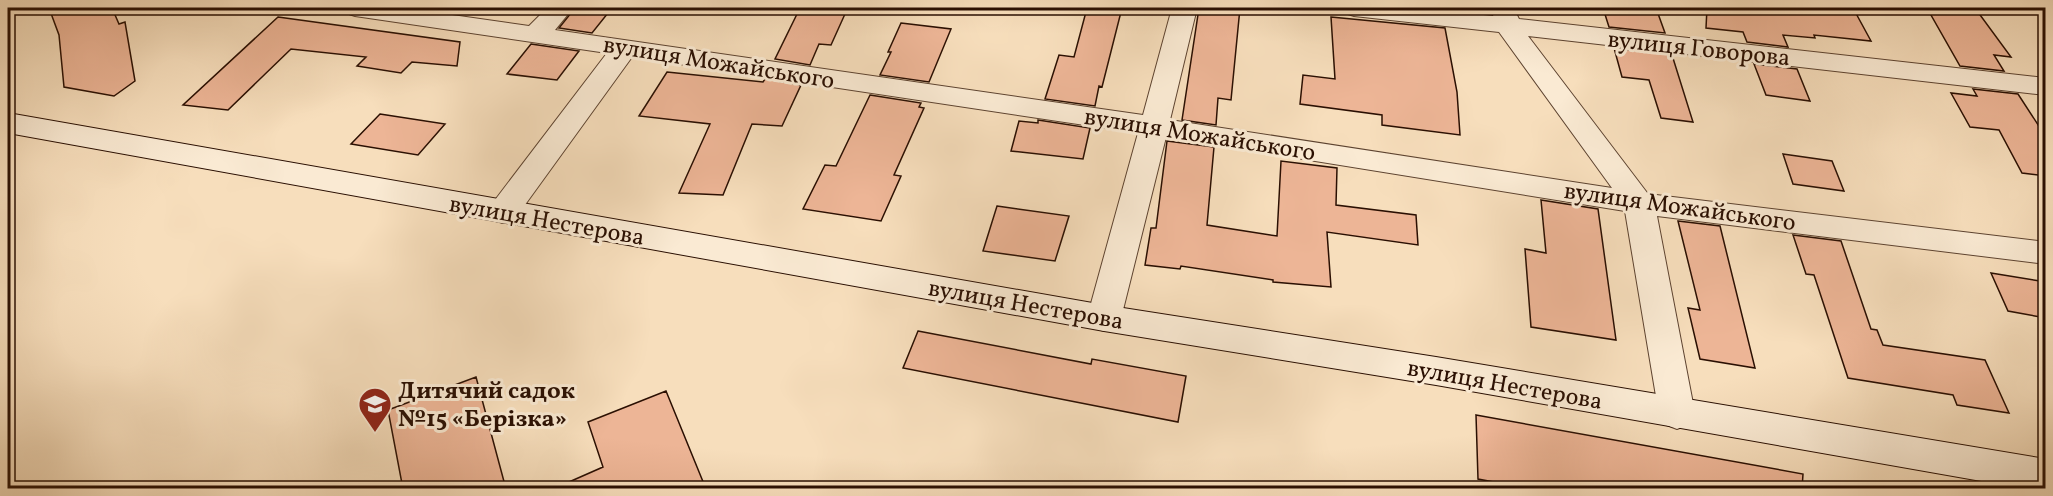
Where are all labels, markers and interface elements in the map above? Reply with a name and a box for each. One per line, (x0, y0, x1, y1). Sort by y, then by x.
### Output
street label: вулиця Говорова (1606, 23, 1792, 76)
street label: вулиця Можайського (601, 29, 837, 99)
street label: вулиця Можайського (1082, 101, 1318, 171)
street label: вулиця Можайського (1562, 175, 1798, 241)
street label: вулиця Нестерова (446, 188, 647, 256)
street label: вулиця Нестерова (925, 272, 1126, 340)
street label: вулиця Нестерова (1404, 352, 1605, 420)
place label: Дитячий садок №15 «Берізка» (398, 375, 575, 437)
school or university icon: Дитячий садок №15 «Берізка» (357, 386, 393, 433)

